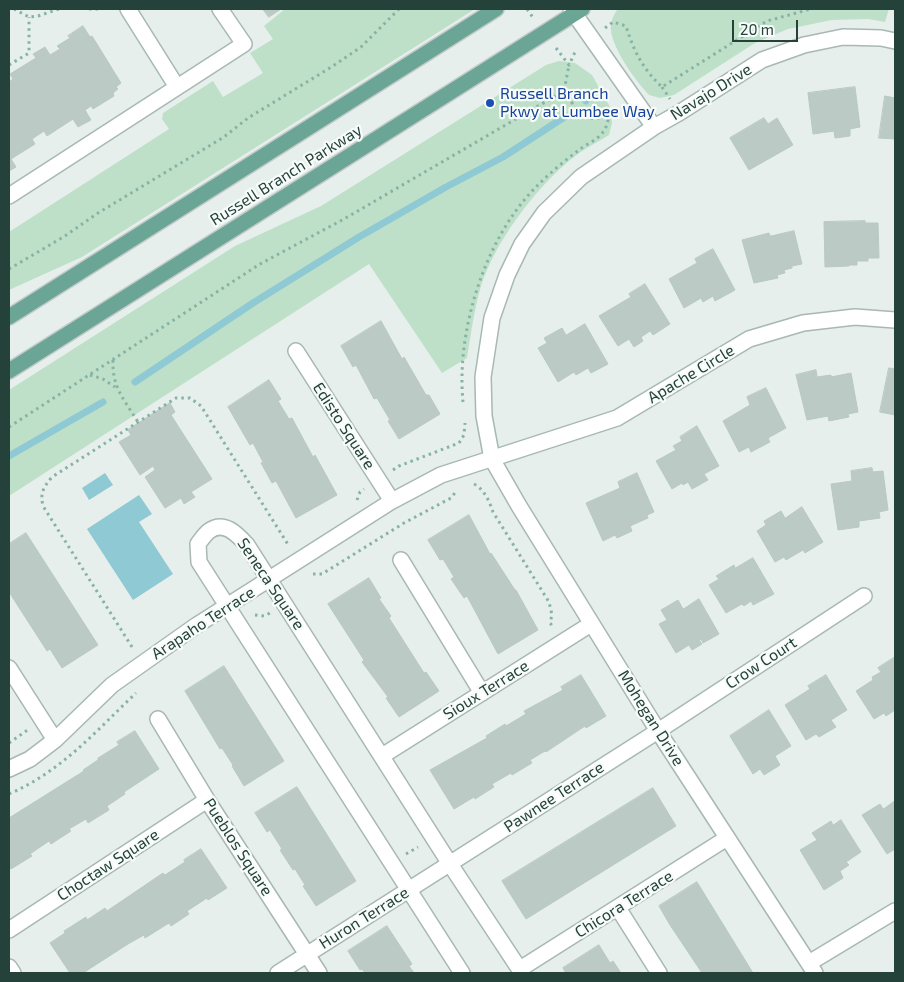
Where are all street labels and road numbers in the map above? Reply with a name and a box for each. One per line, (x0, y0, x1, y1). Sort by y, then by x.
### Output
street label: Navajo Drive (667, 60, 755, 124)
street label: Russell Branch Parkway (207, 120, 365, 230)
street label: Apache Circle (644, 341, 738, 407)
street label: Edisto Square (309, 379, 379, 473)
street label: Seneca Square (233, 535, 309, 633)
street label: Arapaho Terrace (148, 582, 258, 664)
street label: Crow Court (722, 633, 800, 693)
street label: Sioux Terrace (440, 656, 532, 724)
street label: Mohegan Drive (614, 666, 688, 770)
street label: Pawnee Terrace (500, 758, 608, 836)
street label: Pueblos Square (199, 795, 277, 899)
street label: Choctaw Square (53, 825, 163, 905)
street label: Chicora Terrace (571, 866, 677, 942)
street label: Huron Terrace (316, 883, 412, 953)

